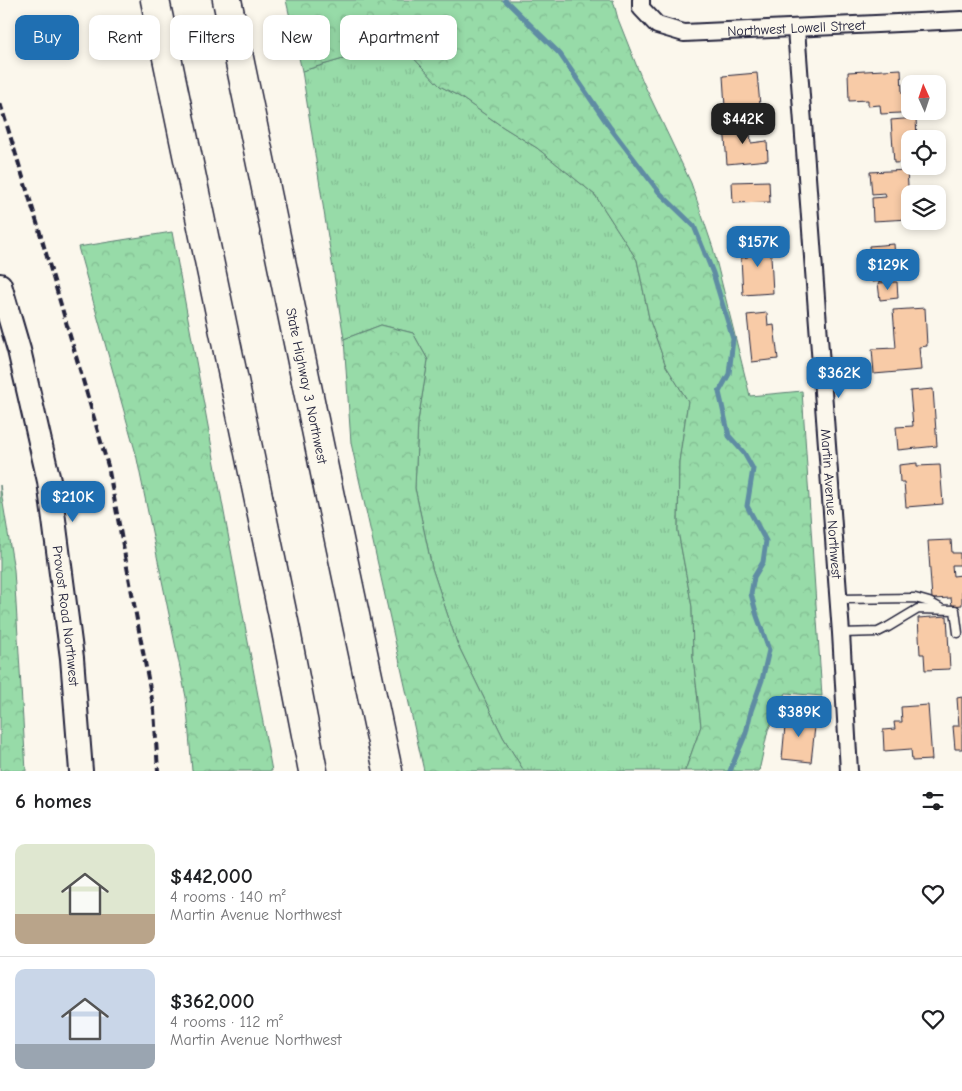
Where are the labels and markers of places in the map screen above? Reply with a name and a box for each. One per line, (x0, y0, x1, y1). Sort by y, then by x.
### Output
pin: $442K (708, 102, 778, 145)
pin: $157K (723, 226, 793, 268)
pin: $129K (853, 248, 923, 291)
pin: $362K (804, 356, 874, 399)
pin: $210K (38, 480, 108, 523)
pin: $389K (764, 696, 834, 738)

